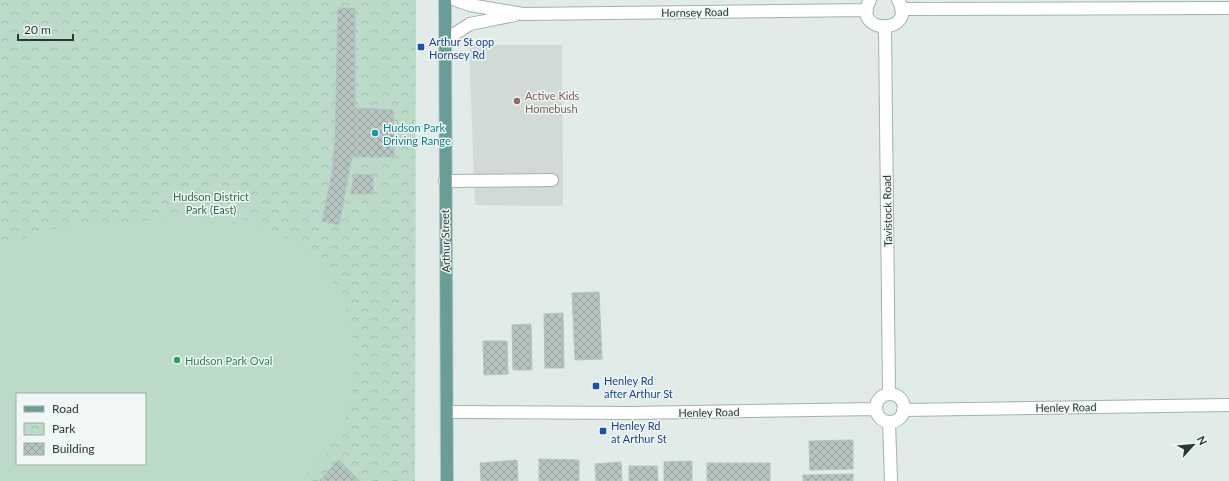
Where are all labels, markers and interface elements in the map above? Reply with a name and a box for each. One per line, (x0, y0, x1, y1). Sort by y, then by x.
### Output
street label: Hornsey Road (661, 5, 729, 19)
scale bar (18, 16, 73, 42)
text: 20 m (24, 22, 51, 37)
place label: Arthur St opp Hornsey Rd (429, 35, 494, 61)
marker: Arthur St opp Hornsey Rd (416, 42, 426, 52)
place label: Active Kids Homebush (525, 89, 580, 115)
marker: Active Kids Homebush (512, 96, 522, 106)
place label: Hudson Park Driving Range (383, 121, 451, 147)
marker: Hudson Park Driving Range (370, 128, 380, 138)
street label: Tavistock Road (880, 175, 894, 247)
park label: Hudson District Park (East) (173, 190, 249, 216)
street label: Arthur Street (438, 209, 452, 273)
place label: Hudson Park Oval (185, 354, 272, 367)
marker: Hudson Park Oval (172, 355, 182, 365)
place label: Henley Rd after Arthur St (604, 374, 673, 400)
marker: Henley Rd after Arthur St (591, 381, 601, 391)
legend (16, 393, 146, 465)
street label: Henley Road (1035, 400, 1097, 414)
text: Road (52, 401, 79, 416)
street label: Henley Road (678, 405, 740, 419)
place label: Henley Rd at Arthur St (611, 419, 667, 445)
text: Park (52, 421, 76, 436)
north arrow (1173, 425, 1213, 465)
marker: Henley Rd at Arthur St (598, 426, 608, 436)
text: N (1195, 434, 1210, 447)
text: Building (52, 441, 95, 456)

